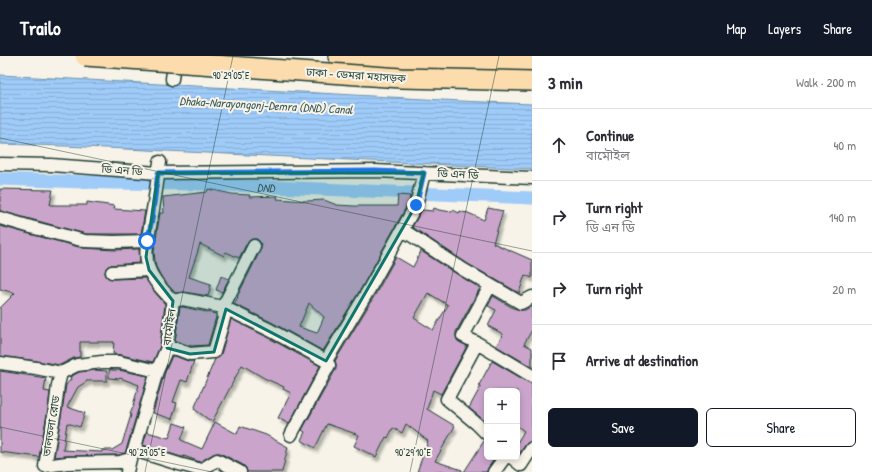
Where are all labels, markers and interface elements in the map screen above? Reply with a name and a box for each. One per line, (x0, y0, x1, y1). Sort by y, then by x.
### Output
text: Trailo (20, 15, 61, 41)
text: Map (726, 19, 746, 38)
text: Layers (768, 19, 801, 38)
text: Share (823, 19, 852, 38)
street label: ঢাকা - ডেমরা মহাসড়ক (305, 64, 406, 85)
text: 90°29'05"E (213, 69, 250, 82)
text: 3 min (548, 71, 583, 94)
text: Walk · 200 m (796, 73, 856, 91)
water label: Dhaka-Narayongonj-Demra (DND) Canal (179, 92, 354, 118)
text: Continue (586, 125, 634, 146)
icon: ahead (548, 134, 570, 156)
text: 40 m (833, 136, 856, 154)
text: বামৌইল (586, 146, 630, 164)
street label: ডি এন ডি (100, 162, 143, 178)
street label: ডি এন ডি (436, 166, 479, 182)
water label: DND (257, 178, 276, 196)
route end (407, 196, 425, 214)
text: Turn right (586, 197, 642, 218)
icon: right (548, 206, 570, 228)
text: 140 m (829, 208, 856, 226)
text: ডি এন ডি (586, 218, 635, 236)
route start (138, 232, 156, 250)
icon: right (548, 278, 570, 300)
text: Turn right (586, 278, 642, 299)
text: 20 m (832, 280, 856, 298)
street label: বামৌইল (159, 307, 179, 347)
icon: arrive (548, 350, 570, 372)
text: Arrive at destination (586, 350, 698, 371)
map controls (484, 388, 520, 460)
button: + (484, 388, 520, 424)
street label: তালতলা রোড (39, 394, 63, 458)
button: Save (548, 408, 698, 447)
button: Share (706, 408, 856, 447)
button: − (484, 424, 520, 460)
text: 90°29'05"E (129, 446, 166, 459)
text: 90°29'10"E (395, 446, 432, 459)

